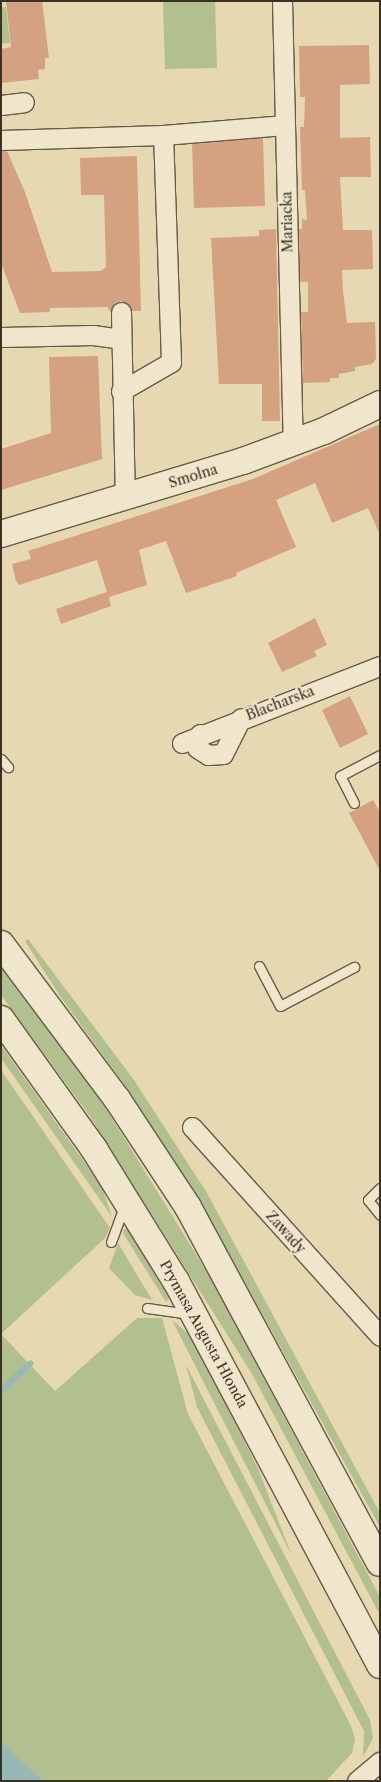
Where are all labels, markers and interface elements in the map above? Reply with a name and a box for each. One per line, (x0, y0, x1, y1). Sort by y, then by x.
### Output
street label: Mariacka (278, 191, 296, 253)
street label: Smolna (166, 461, 220, 491)
street label: Blacharska (243, 682, 317, 724)
street label: Zawady (263, 1207, 309, 1257)
street label: Prymasa Augusta Hlonda (156, 1257, 252, 1411)

